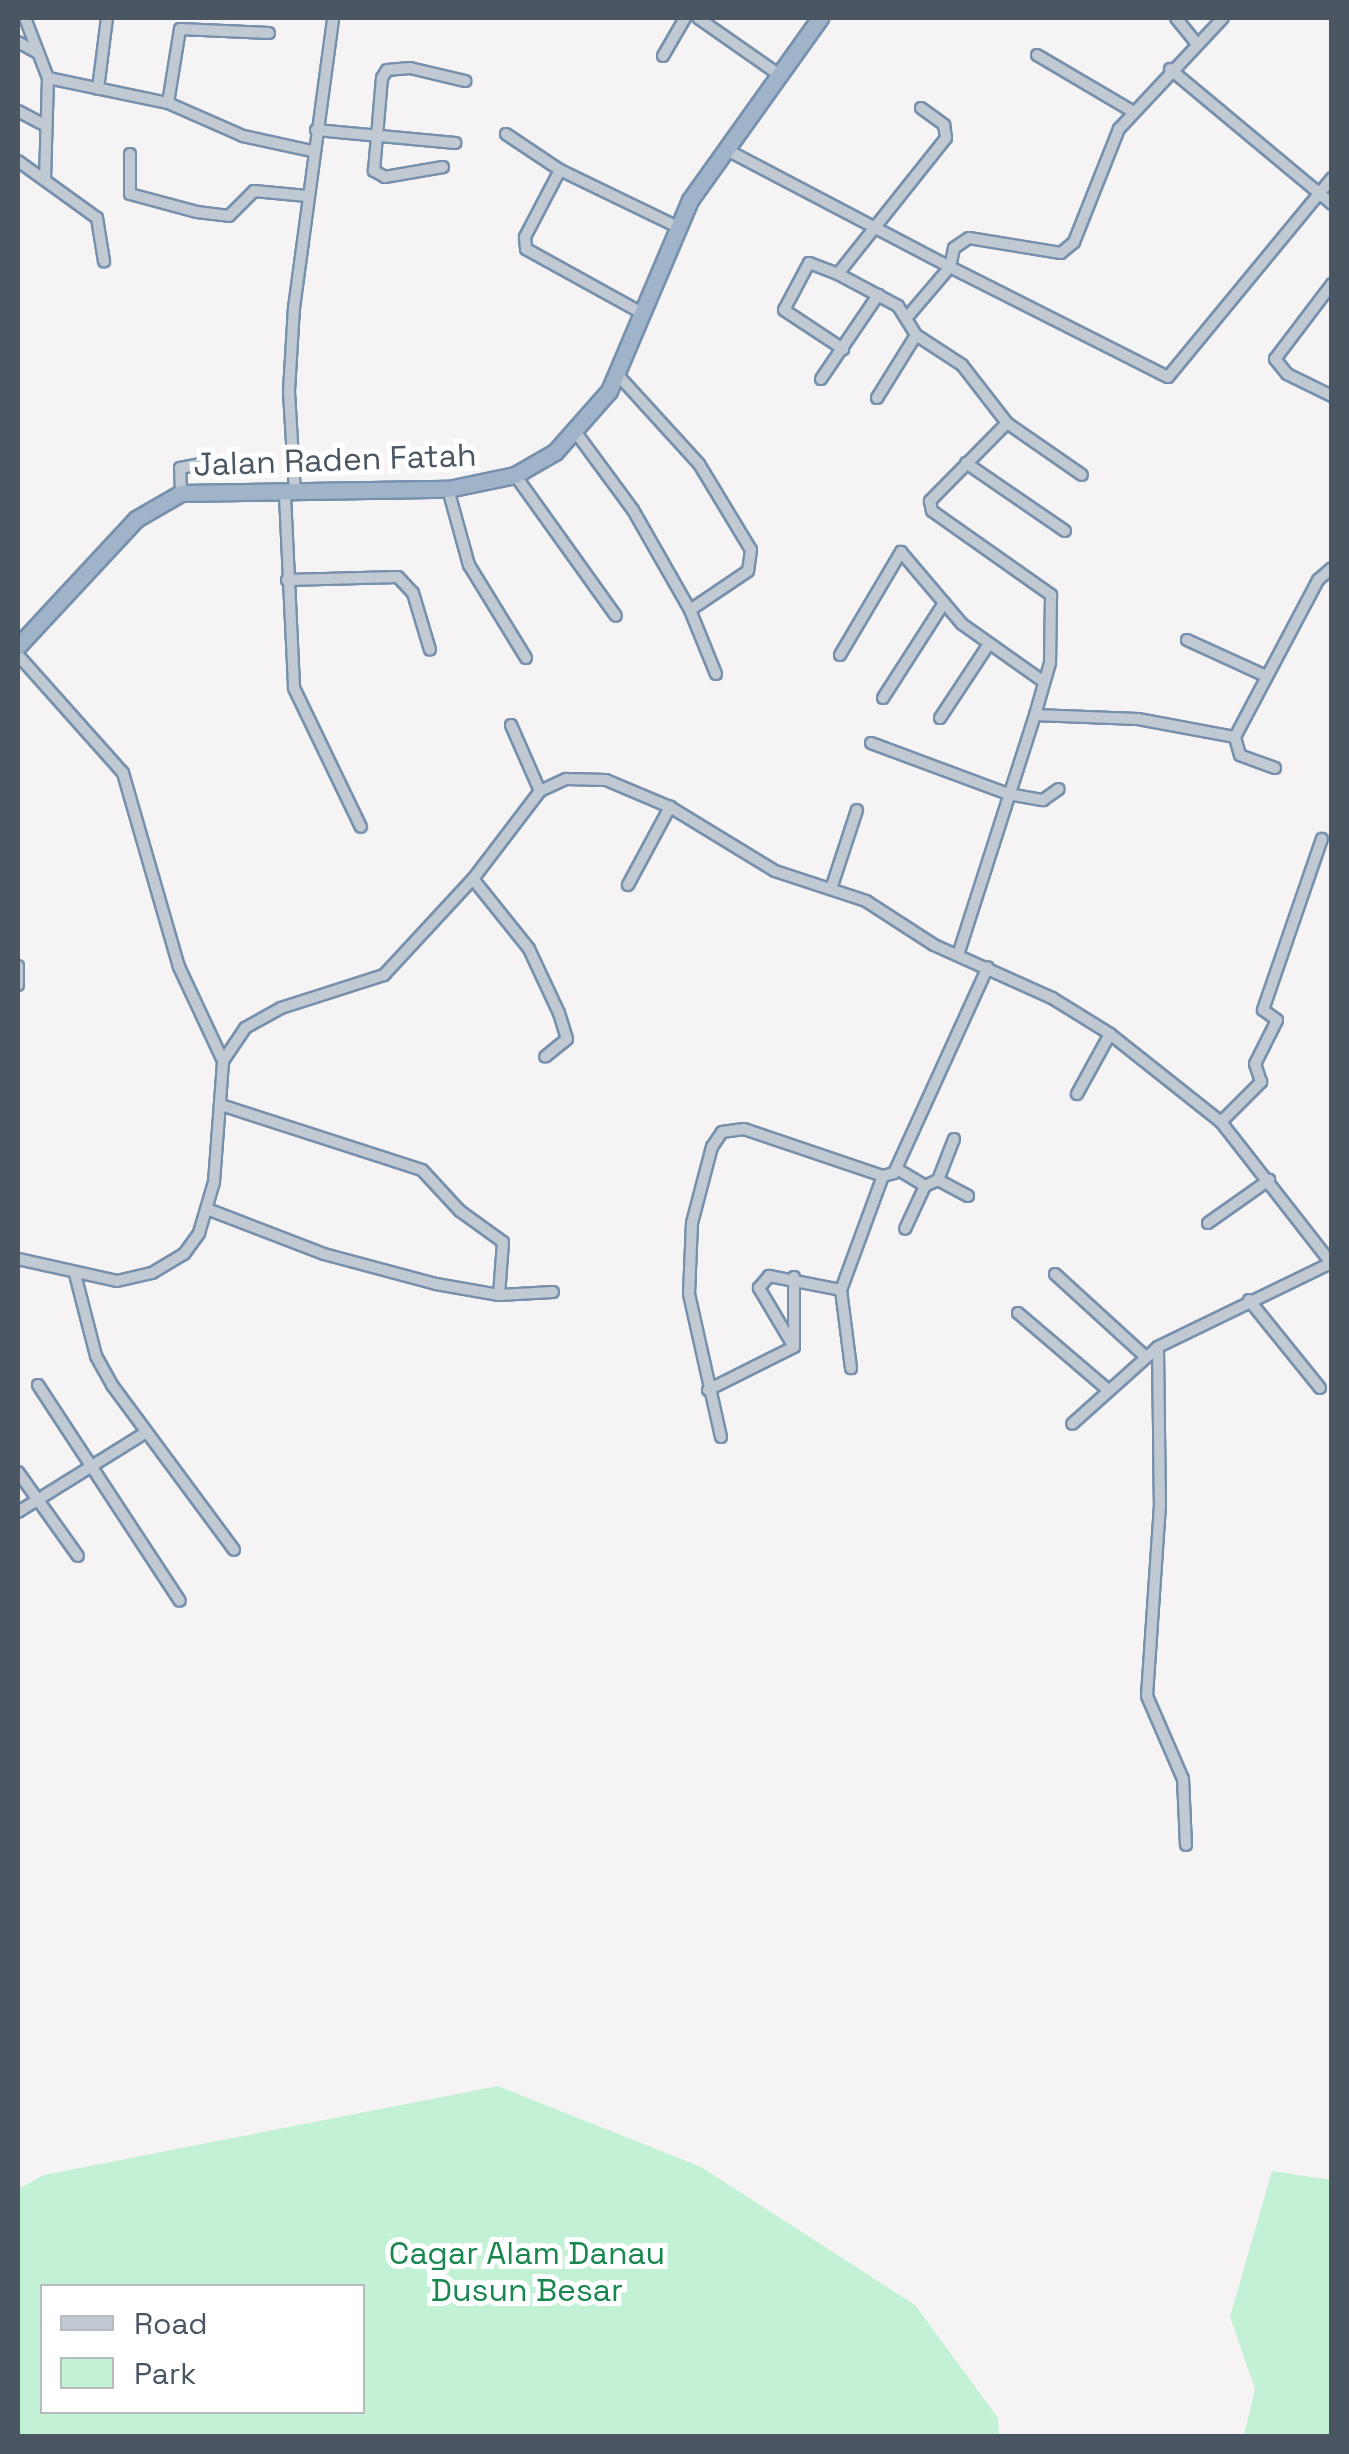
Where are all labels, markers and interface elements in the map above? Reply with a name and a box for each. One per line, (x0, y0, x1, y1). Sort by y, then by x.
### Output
street label: Jalan Raden Fatah (193, 436, 477, 484)
park label: Cagar Alam Danau Dusun Besar (389, 2235, 665, 2310)
legend (40, 2284, 365, 2414)
text: Road (134, 2304, 208, 2343)
text: Park (134, 2354, 196, 2393)

